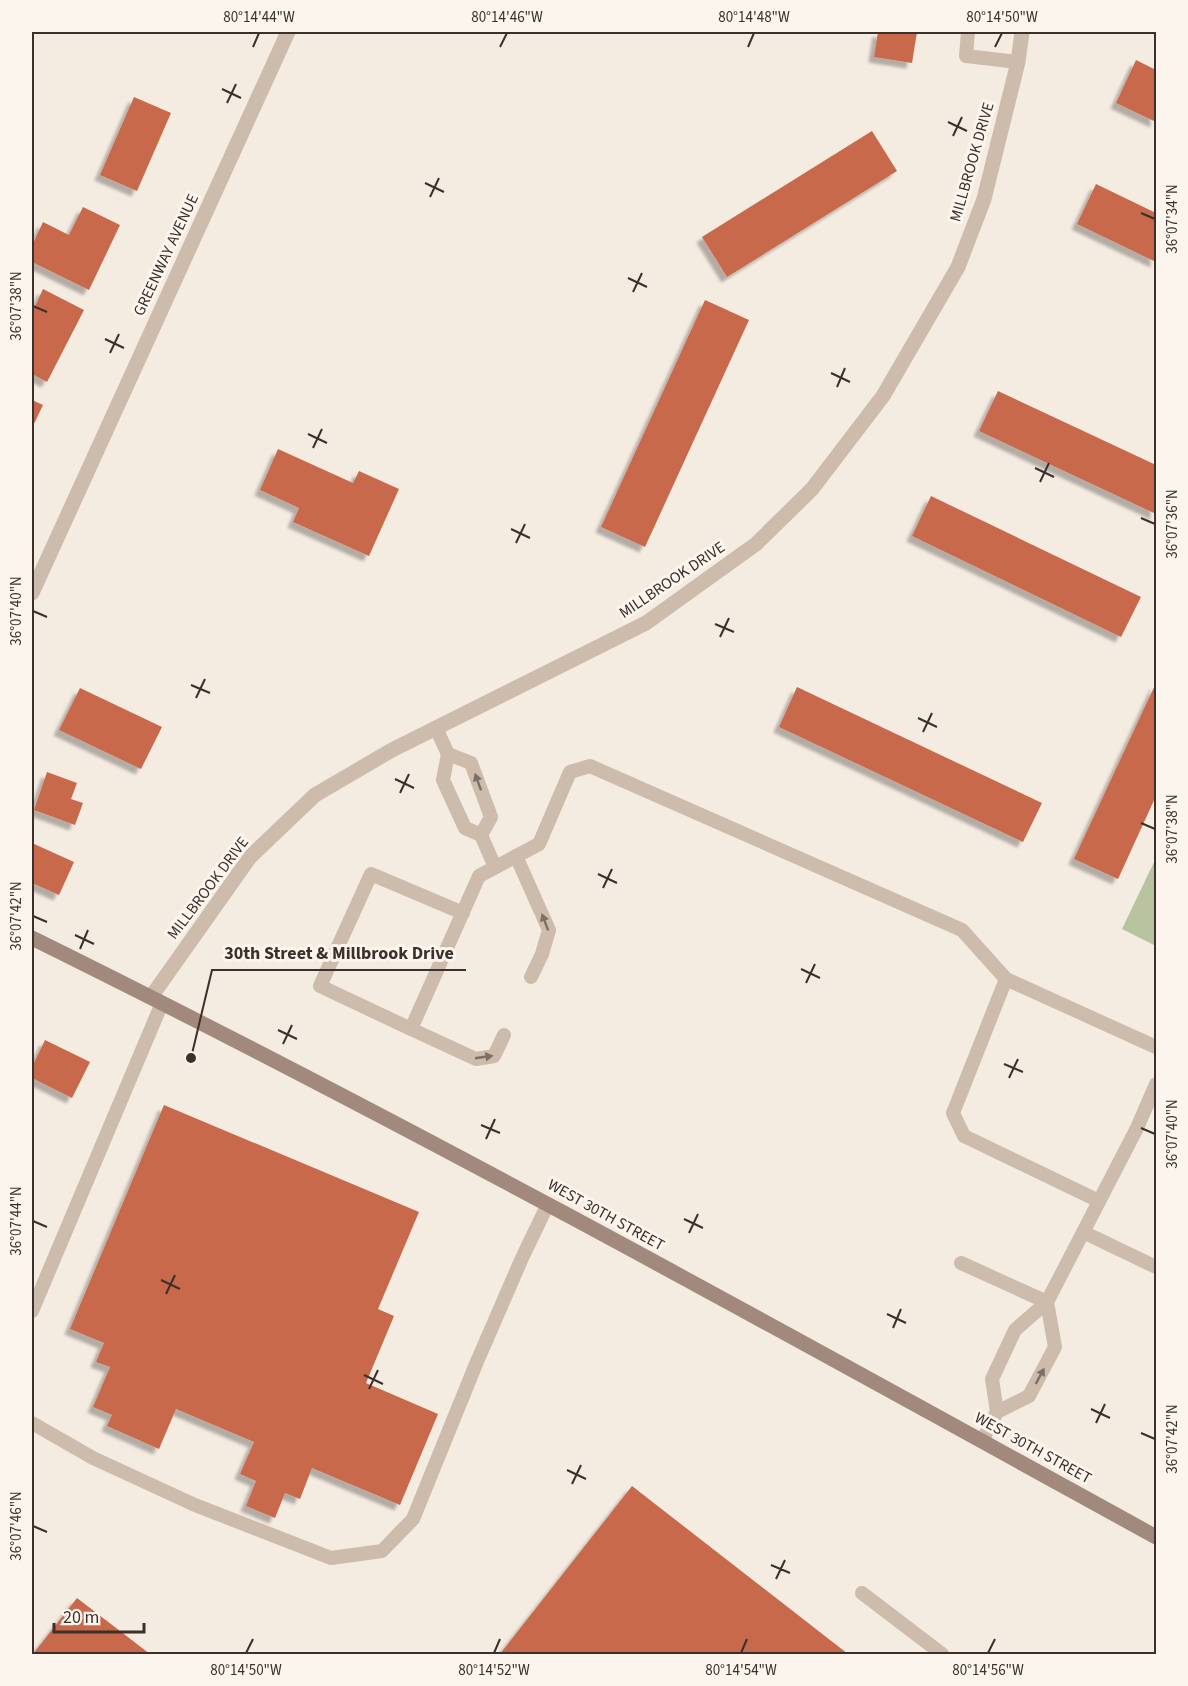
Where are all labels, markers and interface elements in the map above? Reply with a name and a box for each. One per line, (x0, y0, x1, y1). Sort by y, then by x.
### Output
text: 80°14'44"W (223, 7, 295, 28)
text: 80°14'46"W (471, 7, 543, 28)
text: 80°14'48"W (718, 7, 790, 28)
text: 80°14'50"W (966, 7, 1038, 28)
street label: MILLBROOK DRIVE (944, 100, 1000, 224)
text: 36°07'34"N (1162, 184, 1183, 254)
street label: GREENWAY AVENUE (128, 190, 204, 320)
text: 36°07'38"N (6, 271, 27, 341)
text: 36°07'36"N (1162, 489, 1183, 559)
street label: MILLBROOK DRIVE (615, 536, 729, 624)
text: 36°07'40"N (6, 576, 27, 646)
one-way arrow (472, 772, 482, 790)
text: 36°07'38"N (1162, 794, 1183, 864)
street label: MILLBROOK DRIVE (162, 832, 254, 944)
text: 36°07'42"N (6, 881, 27, 951)
one-way arrow (539, 913, 549, 931)
callout: 30th Street & Millbrook Drive (212, 934, 466, 970)
text: 30th Street & Millbrook Drive (224, 941, 454, 966)
one-way arrow (475, 1052, 494, 1062)
text: 36°07'40"N (1162, 1099, 1183, 1169)
street label: WEST 30TH STREET (544, 1174, 669, 1256)
text: 36°07'44"N (6, 1186, 27, 1256)
one-way arrow (1035, 1367, 1045, 1384)
text: 36°07'42"N (1162, 1404, 1183, 1474)
street label: WEST 30TH STREET (971, 1407, 1096, 1489)
text: 36°07'46"N (6, 1491, 27, 1561)
scale bar (54, 1596, 144, 1634)
text: 20 m (63, 1605, 99, 1630)
text: 80°14'50"W (210, 1660, 282, 1681)
text: 80°14'52"W (458, 1660, 530, 1681)
text: 80°14'54"W (705, 1660, 777, 1681)
text: 80°14'56"W (952, 1660, 1024, 1681)

